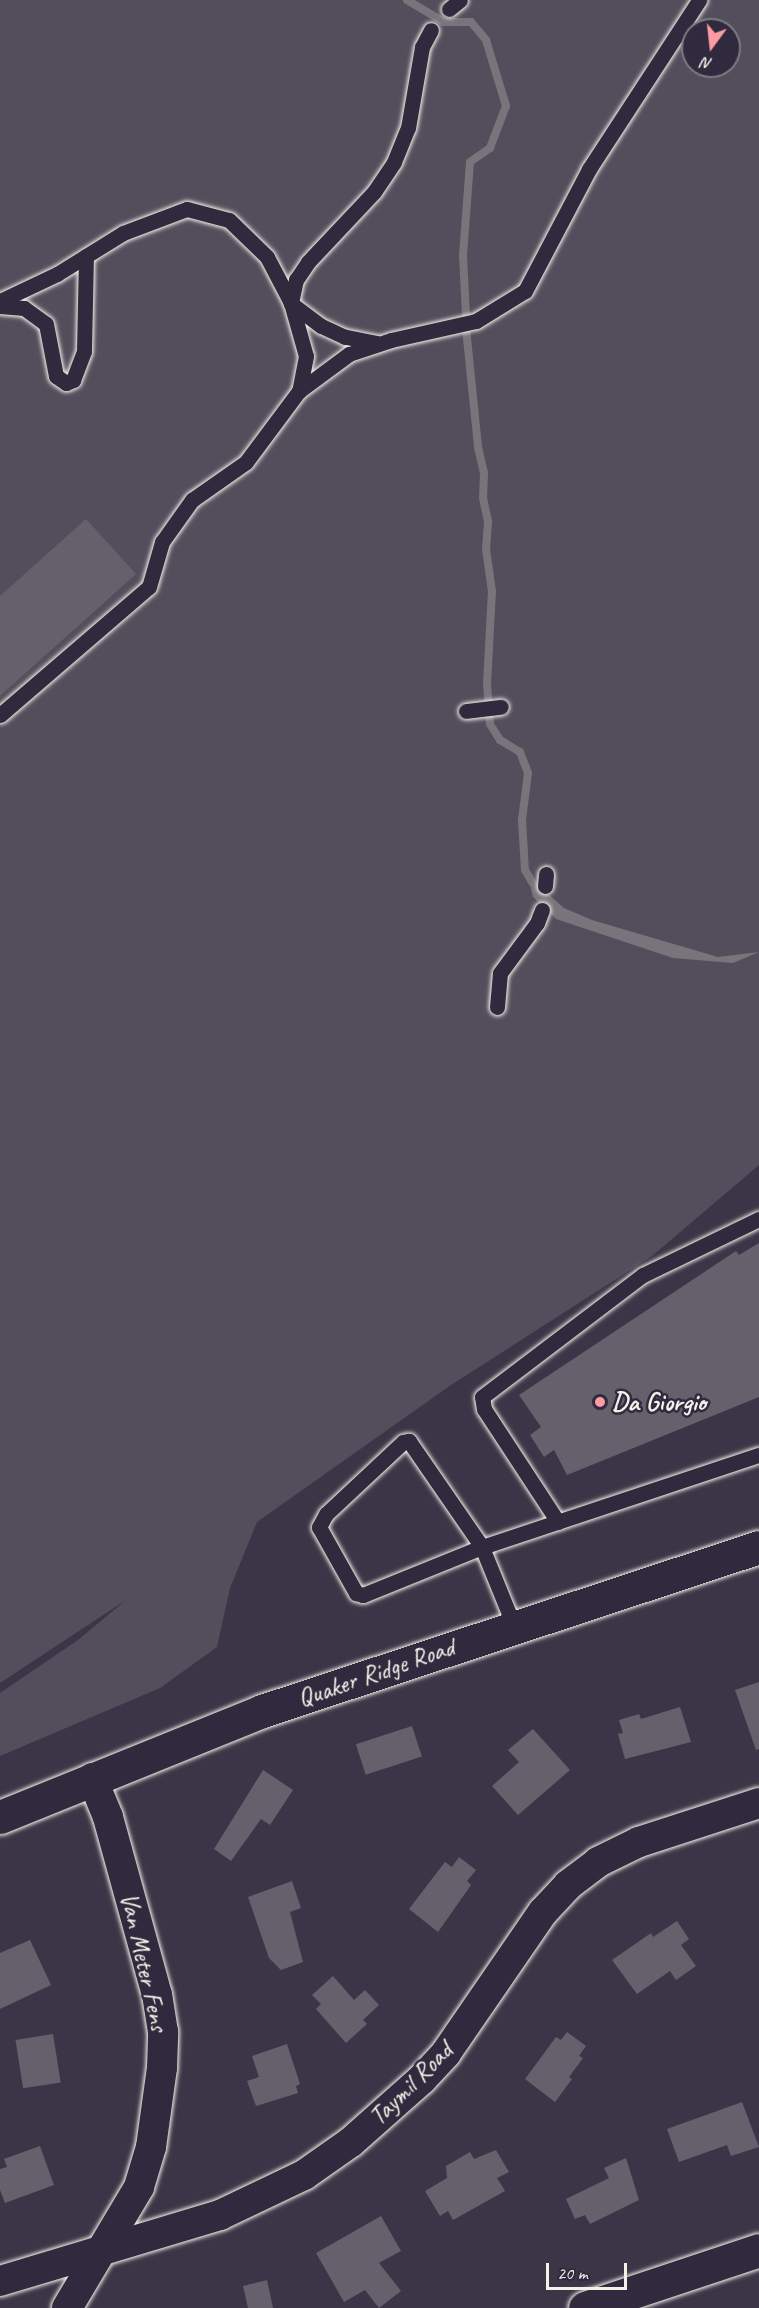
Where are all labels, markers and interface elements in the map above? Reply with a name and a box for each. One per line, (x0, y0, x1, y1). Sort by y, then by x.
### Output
north arrow (681, 18, 741, 78)
text: N (699, 53, 714, 74)
place label: Da Giorgio (612, 1386, 706, 1418)
marker: Da Giorgio (593, 1395, 607, 1409)
street label: Quaker Ridge Road (294, 1632, 458, 1714)
street label: Van Meter Fens (113, 1890, 175, 2034)
street label: Taymil Road (363, 2036, 459, 2132)
scale bar (549, 2251, 630, 2289)
text: 20 m (557, 2262, 588, 2284)

